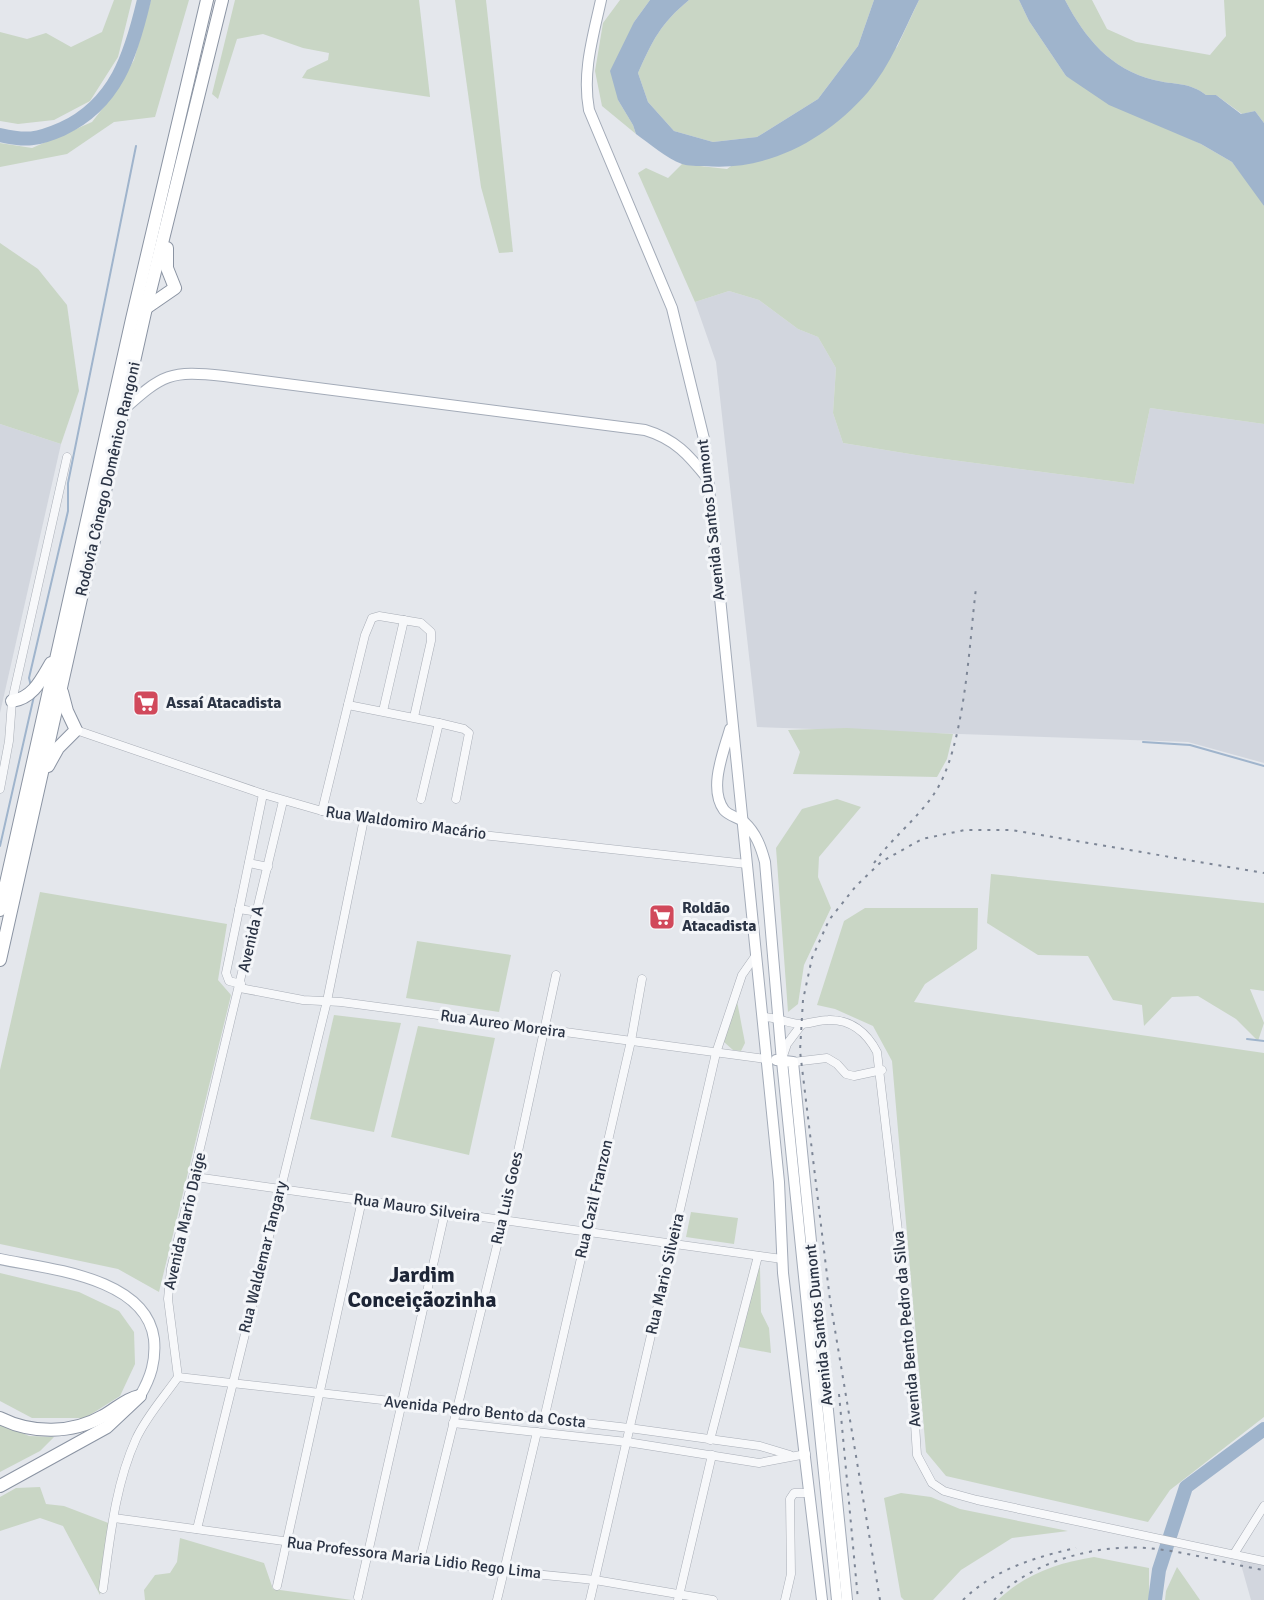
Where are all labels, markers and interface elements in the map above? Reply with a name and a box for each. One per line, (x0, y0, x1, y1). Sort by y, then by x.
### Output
street label: Rodovia Cônego Domênico Rangoni (71, 360, 145, 598)
street label: Avenida Santos Dumont (693, 438, 729, 602)
supermarket icon: Assaí Atacadista (131, 688, 161, 718)
place label: Assaí Atacadista (166, 693, 281, 713)
street label: Rua Waldomiro Macário (324, 802, 488, 844)
place label: Roldão Atacadista (682, 898, 756, 936)
supermarket icon: Roldão Atacadista (647, 902, 677, 932)
street label: Avenida A (234, 904, 268, 974)
street label: Rua Aureo Moreira (439, 1005, 567, 1043)
street label: Rua Cazil Franzon (571, 1138, 617, 1260)
street label: Avenida Mario Daige (159, 1150, 211, 1292)
street label: Rua Luis Goes (487, 1150, 527, 1246)
street label: Rua Waldemar Tangary (234, 1178, 292, 1335)
street label: Rua Mauro Silveira (352, 1189, 482, 1227)
street label: Rua Mario Silveira (641, 1211, 689, 1337)
street label: Avenida Bento Pedro da Silva (888, 1230, 926, 1428)
street label: Avenida Santos Dumont (801, 1243, 837, 1407)
district label: Jardim Conceiçãozinha (347, 1261, 497, 1313)
street label: Avenida Pedro Bento da Costa (383, 1391, 587, 1433)
street label: Rua Professora Maria Lidio Rego Lima (286, 1532, 542, 1584)

